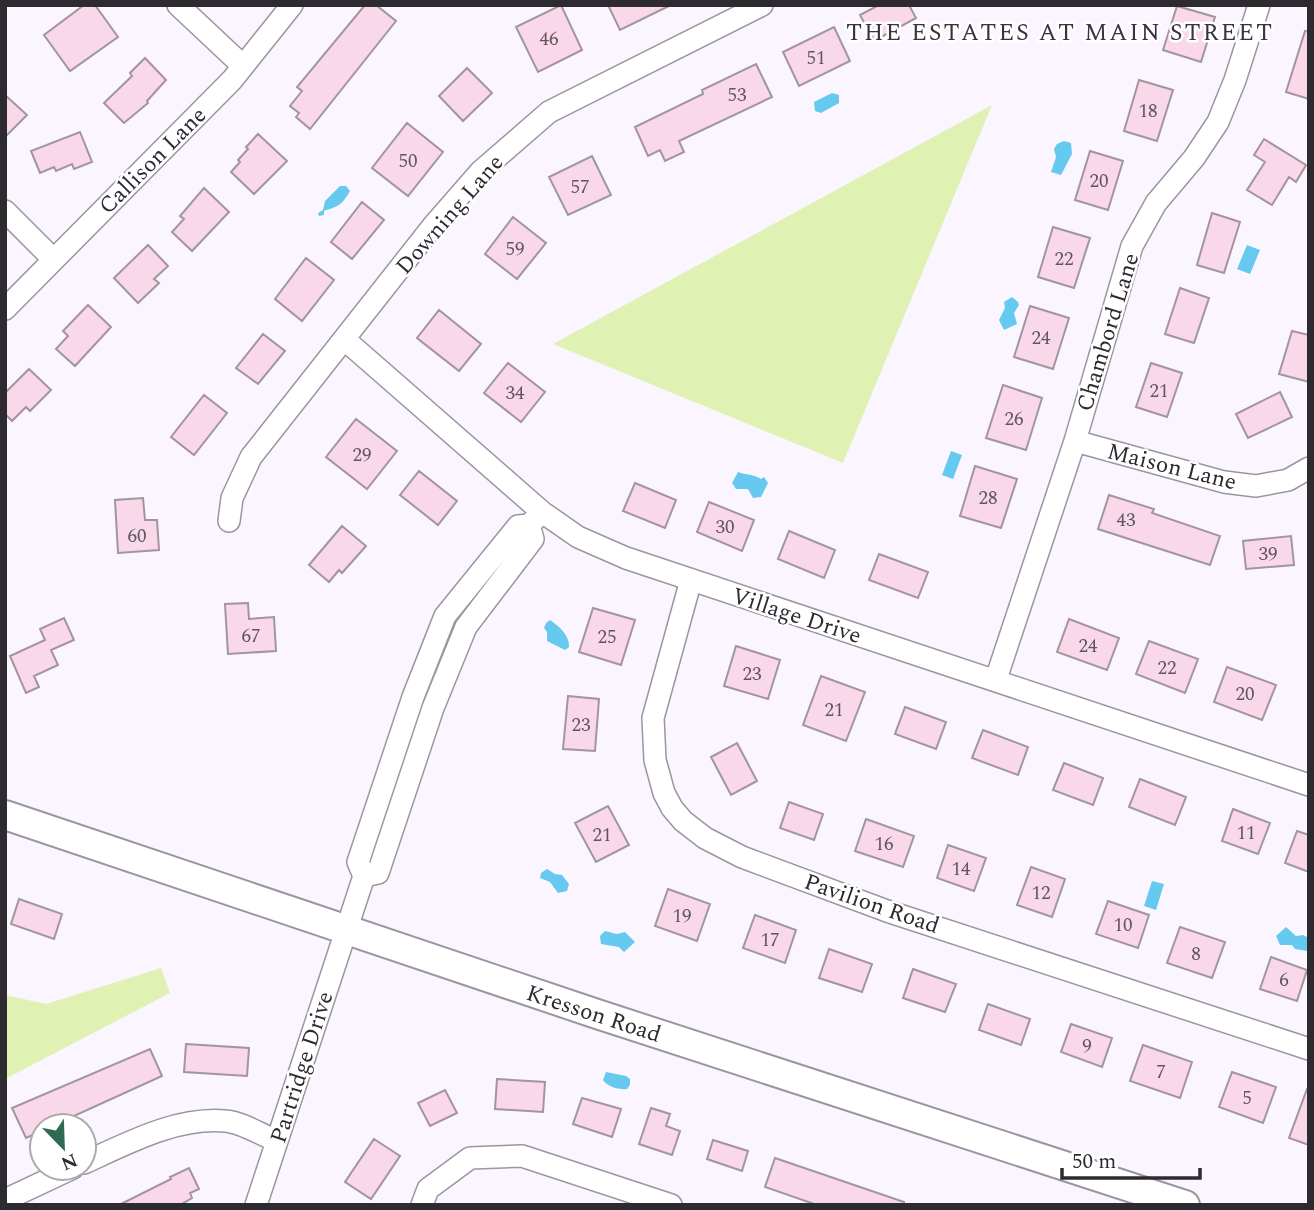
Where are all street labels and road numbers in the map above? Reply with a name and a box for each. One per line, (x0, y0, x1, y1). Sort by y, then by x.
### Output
street label: Callison Lane (91, 99, 215, 223)
street label: Downing Lane (388, 147, 513, 283)
street label: Chambord Lane (1068, 249, 1149, 416)
street label: Maison Lane (1103, 434, 1240, 500)
street label: Village Drive (727, 579, 866, 654)
street label: Pavilion Road (799, 865, 944, 944)
street label: Kresson Road (522, 976, 666, 1053)
street label: Partridge Drive (261, 987, 343, 1148)

